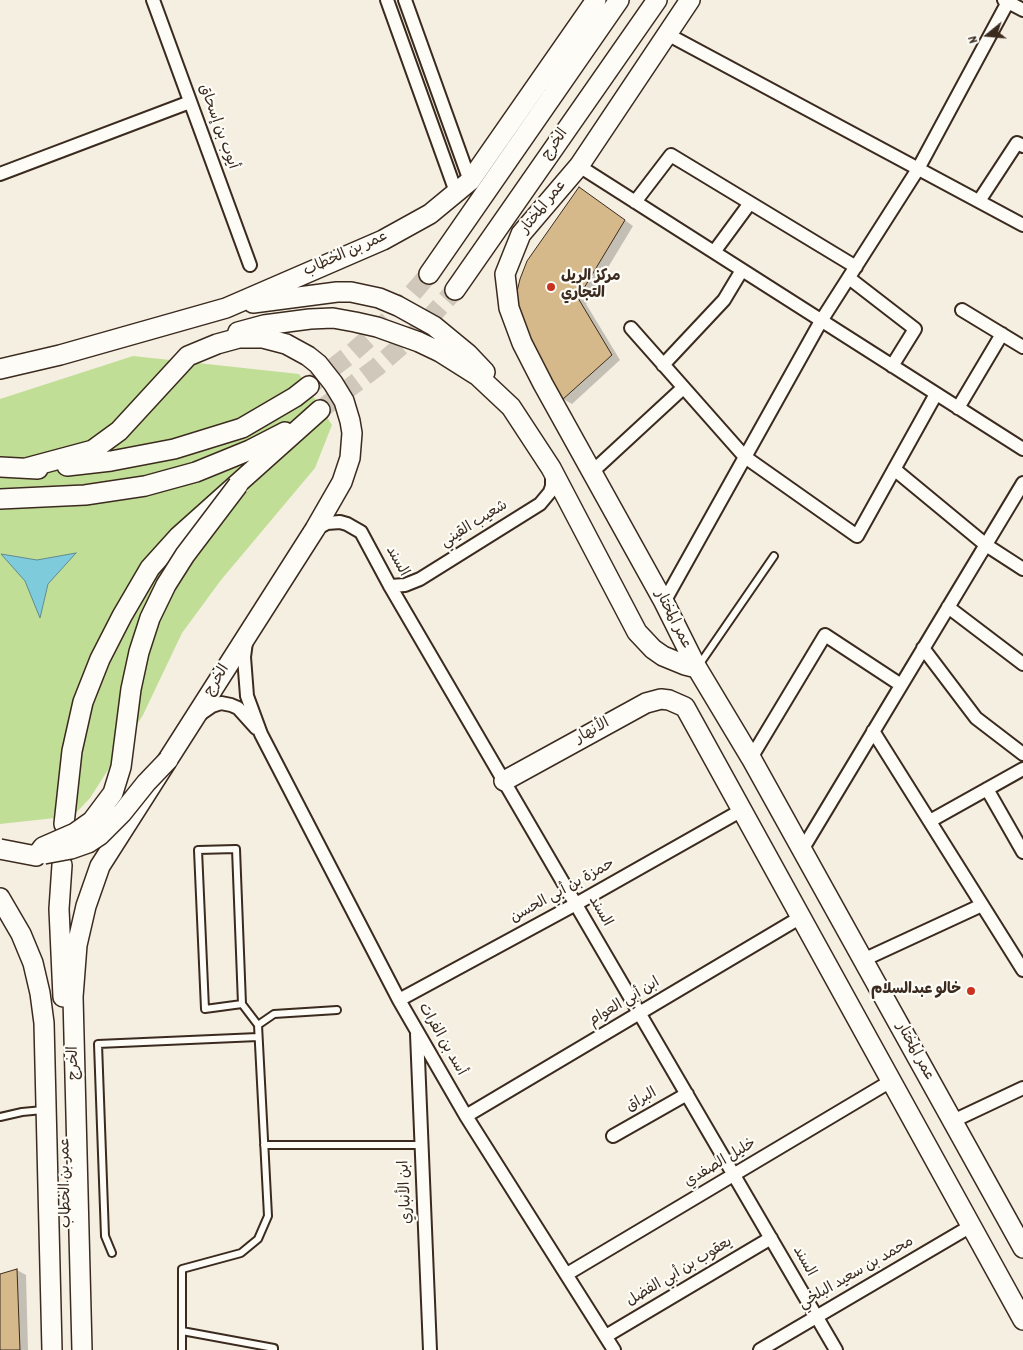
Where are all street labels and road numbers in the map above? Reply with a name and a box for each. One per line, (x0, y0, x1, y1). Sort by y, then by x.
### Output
street label: أيوب بن إسحاق (193, 82, 241, 172)
street label: الخرج (539, 126, 573, 164)
street label: عمر المختار (517, 178, 571, 238)
street label: عمر بن الخطاب (301, 228, 391, 282)
street label: شعيب القيني (438, 497, 512, 553)
street label: السند (380, 544, 412, 580)
street label: عمر المختار (650, 588, 694, 652)
street label: الخرج (201, 662, 235, 700)
street label: الأنهار (573, 715, 613, 749)
street label: حمزة بن أبي الحسن (508, 856, 618, 928)
street label: السند (583, 894, 615, 930)
street label: ابن أبي العوام (586, 975, 664, 1031)
street label: أسد بن الفرات (413, 1000, 469, 1080)
street label: عمر المختار (891, 1020, 937, 1084)
street label: الخرج (66, 1046, 84, 1080)
street label: البراق (623, 1085, 661, 1117)
street label: خليل الصفدي (682, 1136, 760, 1192)
street label: عمر بن الخطاب (57, 1138, 77, 1228)
street label: ابن الأنباري (396, 1160, 418, 1224)
street label: يعقوب بن أبي الفضل (624, 1234, 736, 1312)
street label: محمد بن سعيد البلخي (796, 1234, 918, 1314)
street label: السند (787, 1244, 819, 1280)

